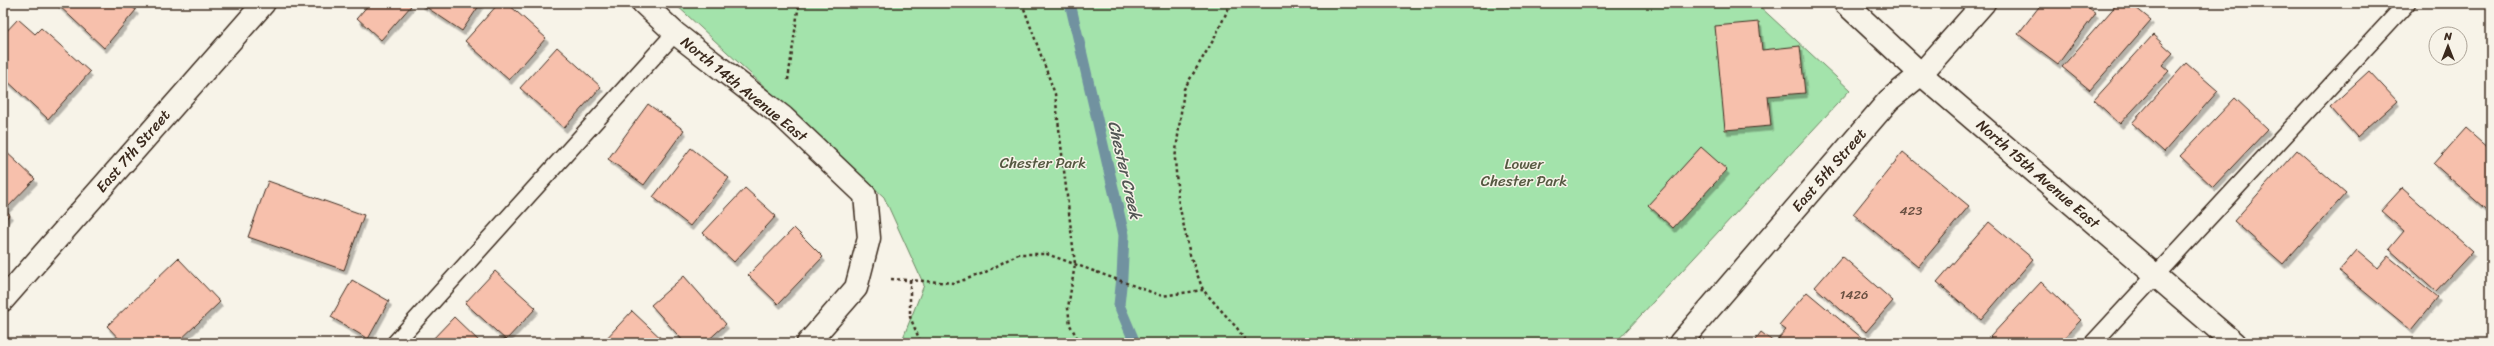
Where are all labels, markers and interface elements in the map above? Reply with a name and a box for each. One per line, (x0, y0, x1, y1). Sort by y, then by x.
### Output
north arrow (2428, 26, 2468, 66)
text: N (2443, 27, 2452, 46)
street label: North 14th Avenue East (675, 29, 814, 149)
street label: East 7th Street (89, 103, 177, 199)
street label: North 15th Avenue East (1970, 113, 2106, 236)
water label: Chester Creek (1100, 118, 1151, 224)
street label: East 5th Street (1785, 122, 1873, 218)
park label: Chester Park (1000, 150, 1086, 176)
park label: Lower Chester Park (1481, 151, 1567, 194)
house number: 423 (1900, 199, 1922, 222)
house number: 1426 (1840, 283, 1868, 306)

